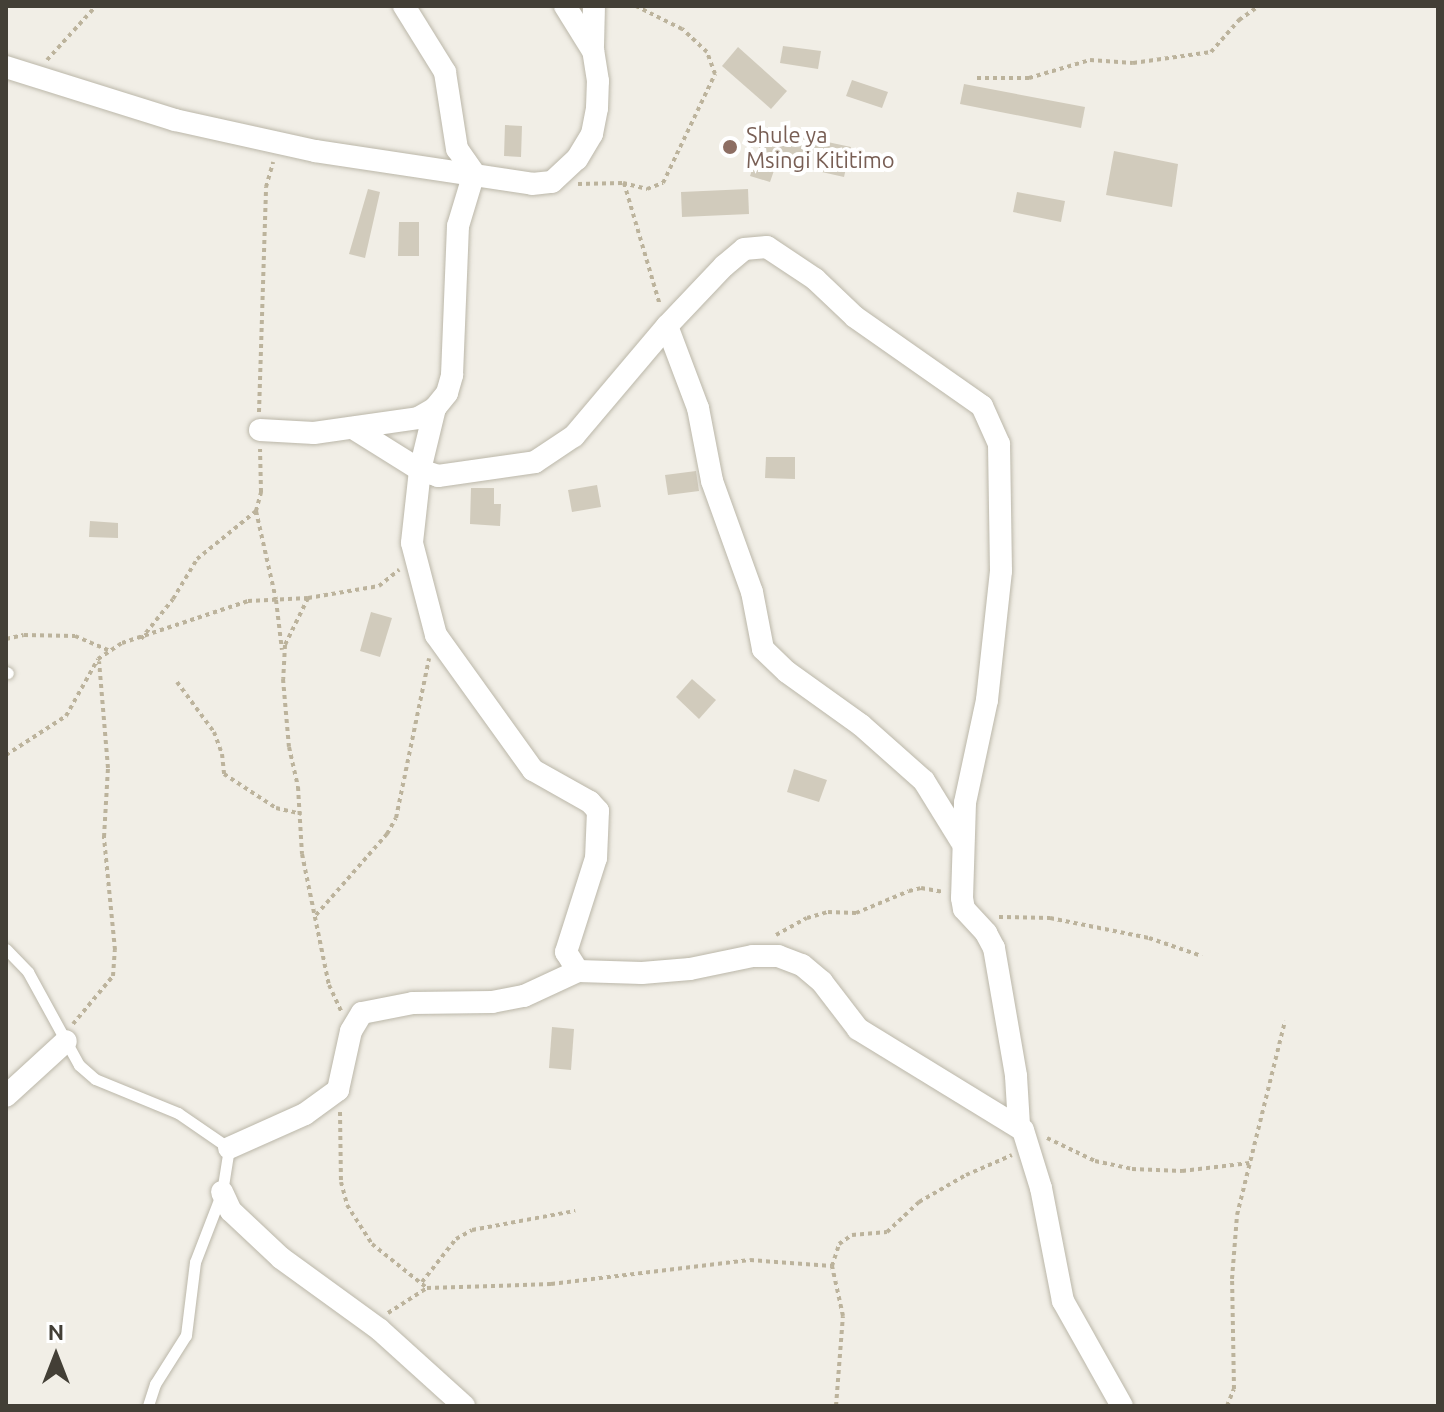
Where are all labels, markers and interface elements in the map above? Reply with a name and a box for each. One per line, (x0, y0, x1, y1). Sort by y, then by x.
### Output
place label: Shule ya Msingi Kititimo (746, 121, 895, 172)
marker: Shule ya Msingi Kititimo (721, 138, 739, 156)
north arrow (16, 1316, 96, 1396)
text: N (48, 1319, 64, 1344)

